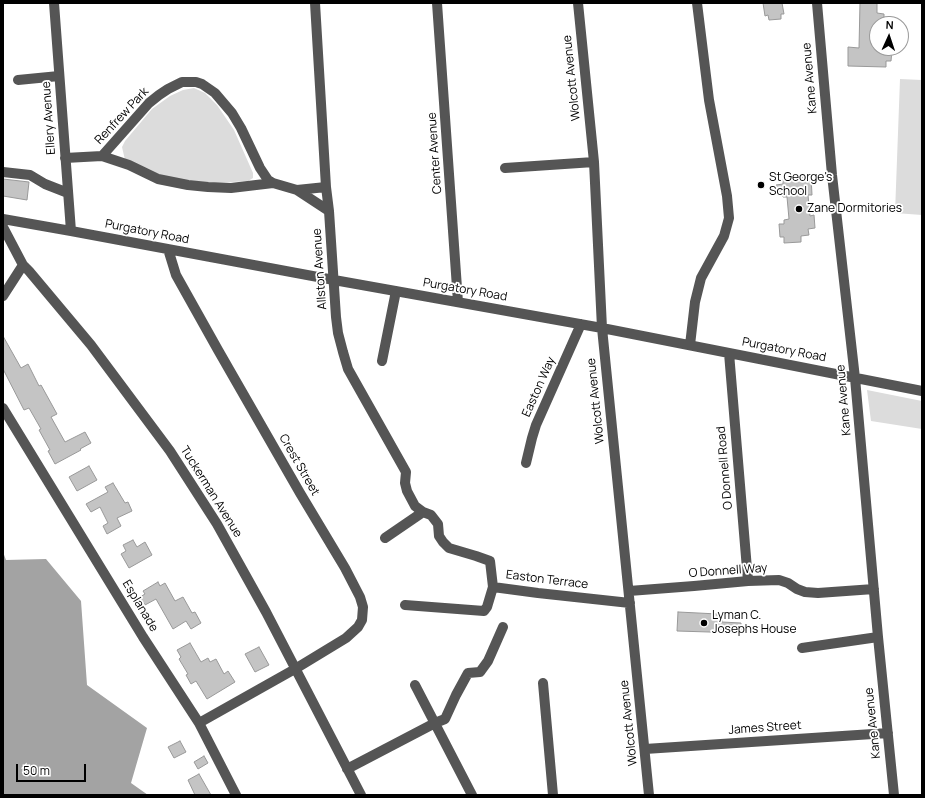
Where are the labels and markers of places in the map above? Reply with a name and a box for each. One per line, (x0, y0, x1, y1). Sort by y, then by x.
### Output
place label: St George's School (769, 171, 832, 199)
marker: St George's School (756, 180, 766, 190)
place label: Zane Dormitories (807, 202, 902, 216)
marker: Zane Dormitories (794, 204, 804, 214)
place label: Lyman C. Josephs House (712, 609, 796, 637)
marker: Lyman C. Josephs House (699, 618, 709, 628)

